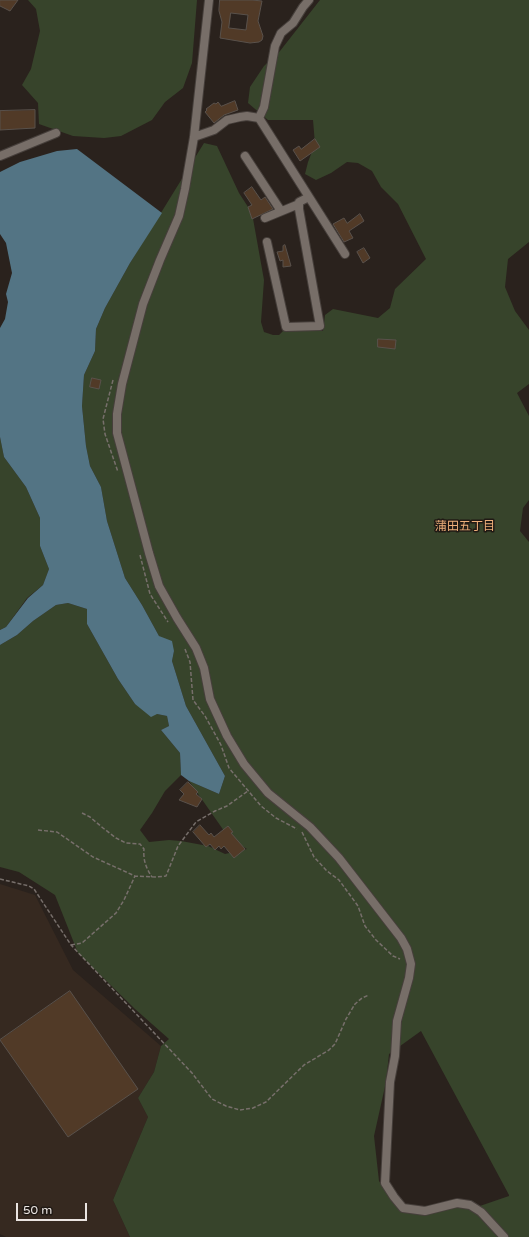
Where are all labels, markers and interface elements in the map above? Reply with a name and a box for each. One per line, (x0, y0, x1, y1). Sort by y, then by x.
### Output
district label: 蒲田五丁目 (435, 520, 495, 534)
scale bar (18, 1195, 89, 1221)
text: 50 m (23, 1203, 52, 1217)

